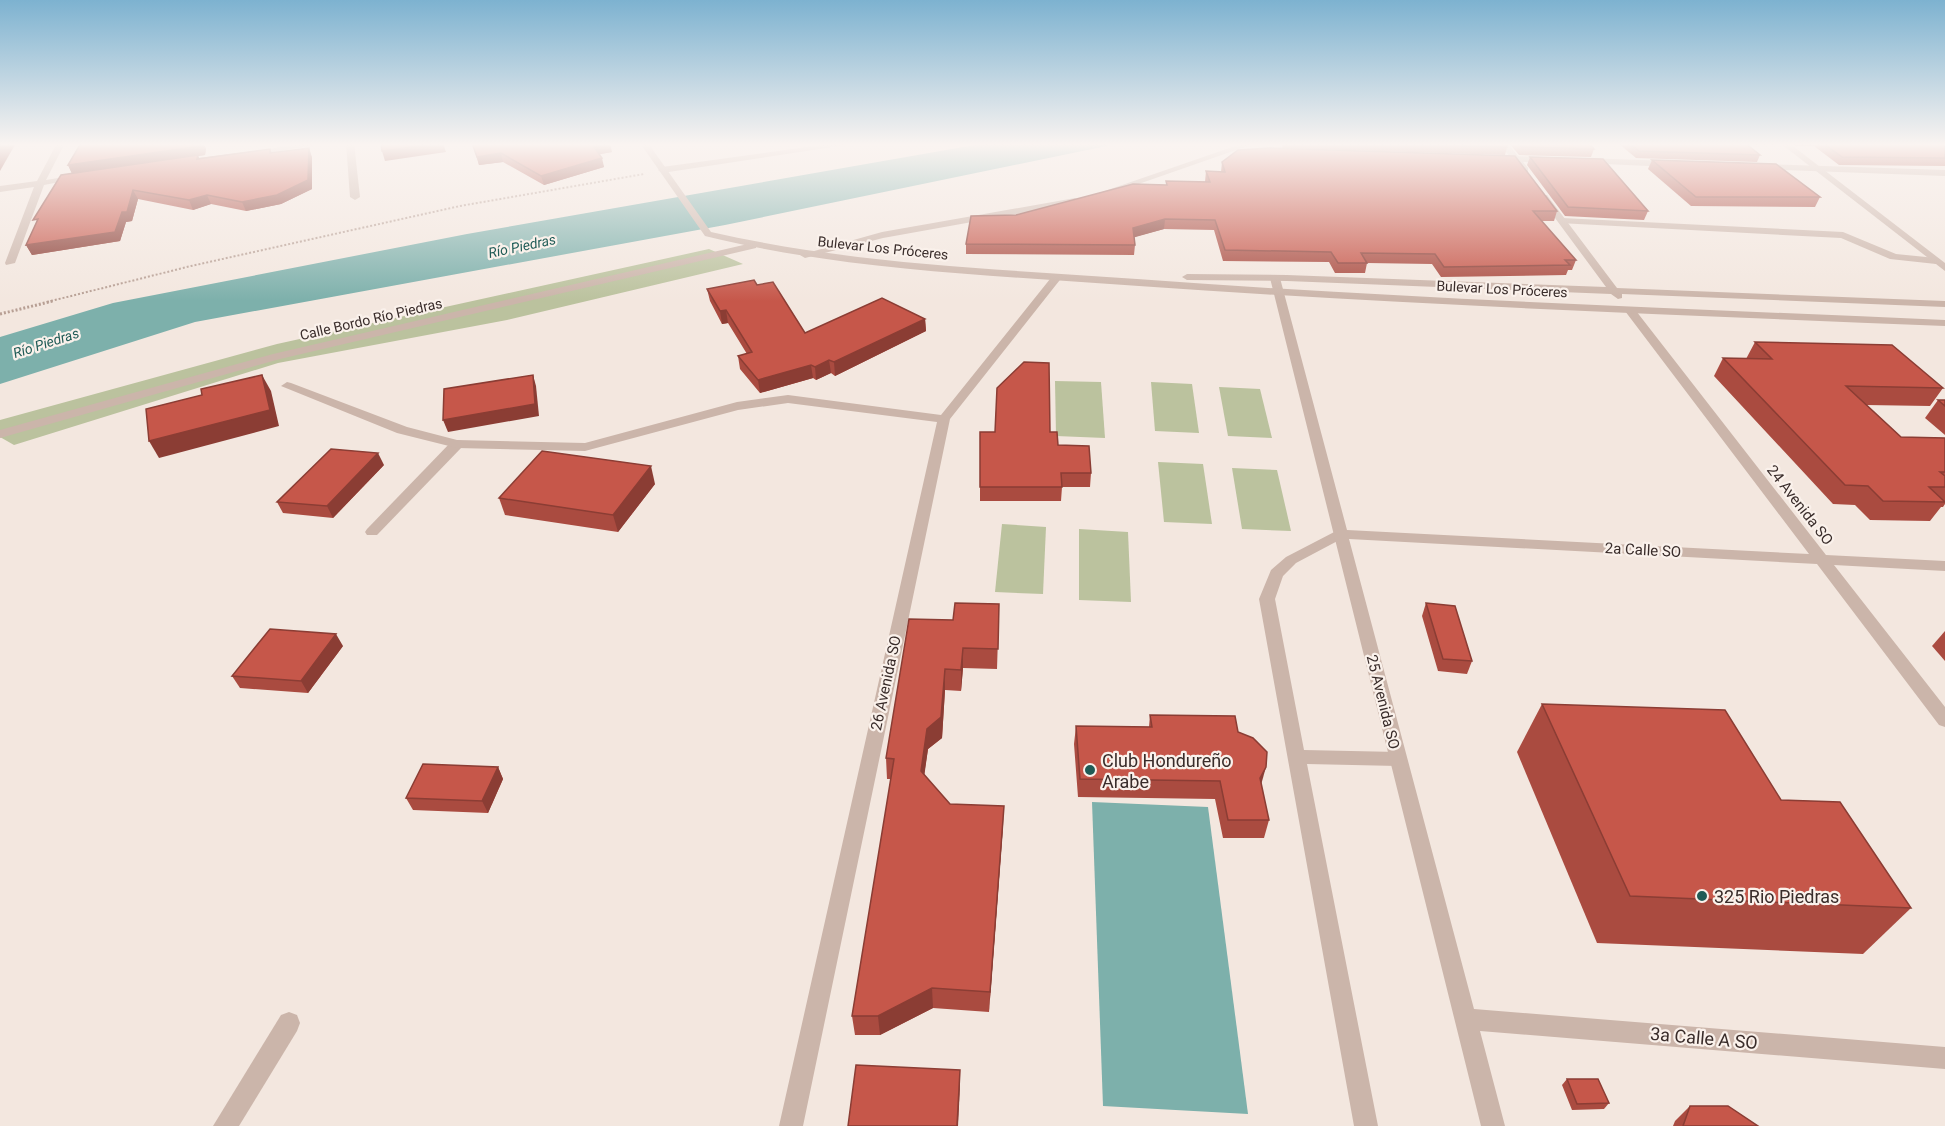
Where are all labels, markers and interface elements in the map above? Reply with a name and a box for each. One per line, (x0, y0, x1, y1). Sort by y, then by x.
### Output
water label: Río Piedras (487, 231, 557, 261)
street label: Bulevar Los Próceres (817, 233, 949, 263)
street label: Bulevar Los Próceres (1436, 278, 1568, 300)
street label: Calle Bordo Río Piedras (298, 295, 444, 343)
water label: Río Piedras (11, 325, 81, 361)
street label: 24 Avenida SO (1763, 461, 1837, 549)
street label: 2a Calle SO (1604, 539, 1682, 561)
street label: 26 Avenida SO (867, 634, 905, 732)
street label: 25 Avenida SO (1363, 653, 1403, 751)
place label: Club Hondureño Arabe (1102, 750, 1231, 792)
marker: Club Hondureño Arabe (1083, 763, 1097, 777)
place label: 325 Rio Piedras (1714, 886, 1839, 907)
marker: 325 Rio Piedras (1695, 889, 1709, 903)
street label: 3a Calle A SO (1649, 1023, 1759, 1053)

